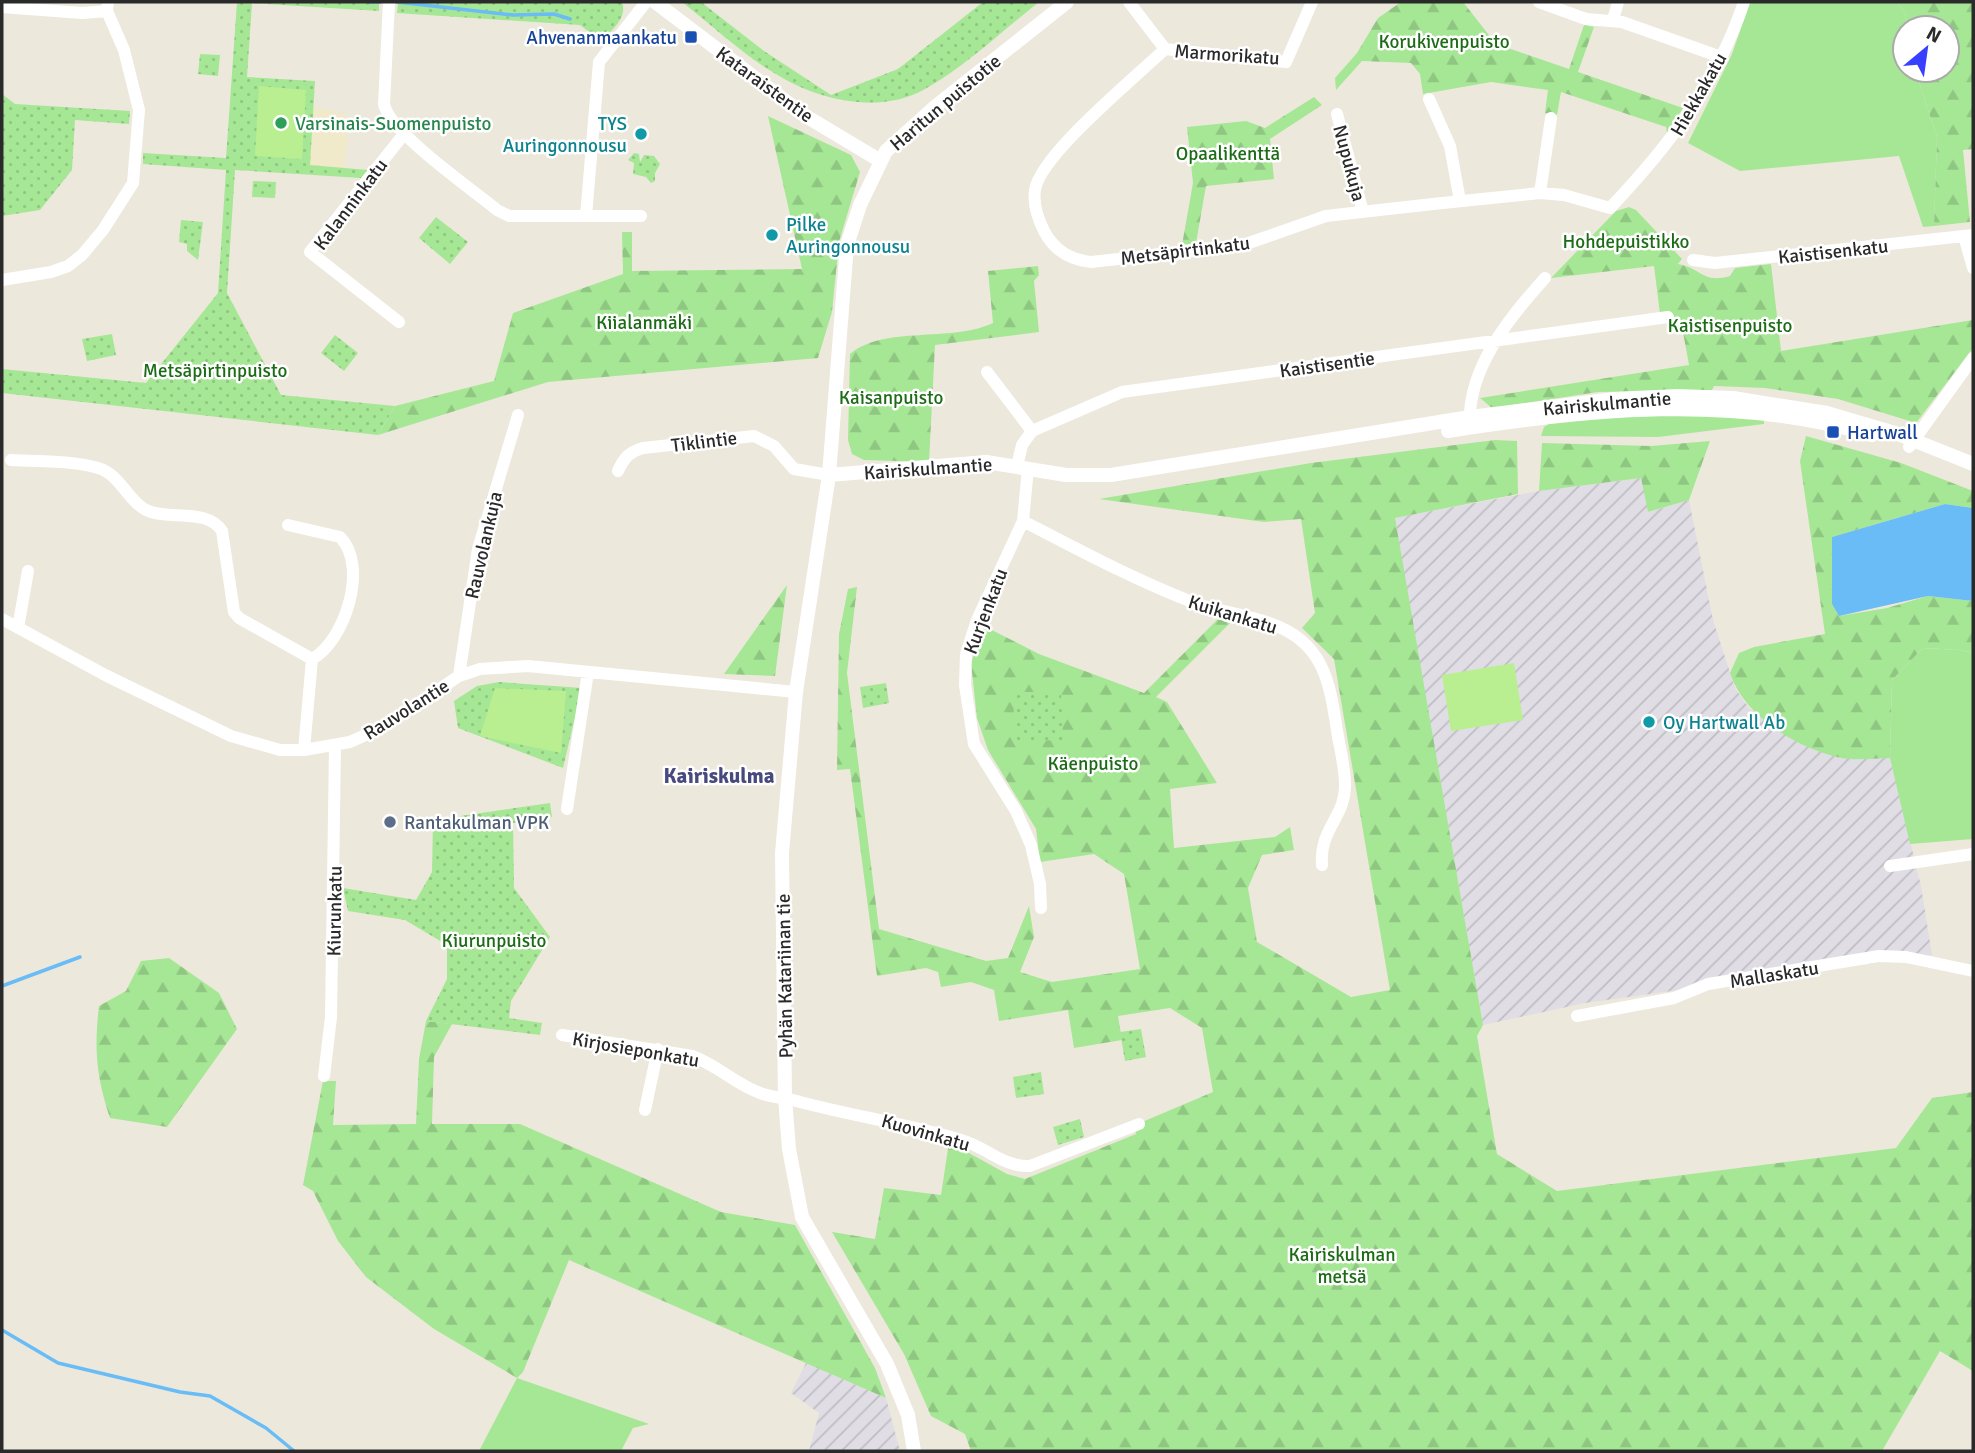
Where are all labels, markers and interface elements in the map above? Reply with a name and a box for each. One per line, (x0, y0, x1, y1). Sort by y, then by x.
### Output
north arrow (1891, 14, 1961, 84)
text: N (1922, 21, 1945, 49)
place label: Ahvenanmaankatu (526, 26, 677, 50)
marker: Ahvenanmaankatu (683, 29, 699, 45)
park label: Korukivenpuisto (1378, 30, 1510, 54)
street label: Marmorikatu (1173, 39, 1280, 71)
street label: Kataraistentie (711, 41, 818, 128)
street label: Haritun puistotie (885, 49, 1006, 156)
street label: Hiekkakatu (1665, 49, 1732, 140)
place label: Varsinais-Suomenpuisto (295, 112, 492, 136)
place label: TYS Auringonnousu (503, 112, 627, 158)
marker: Varsinais-Suomenpuisto (273, 115, 289, 131)
street label: Nupukuja (1327, 122, 1371, 204)
marker: TYS Auringonnousu (633, 126, 649, 142)
park label: Opaalikenttä (1176, 142, 1280, 166)
street label: Kalanninkatu (309, 154, 393, 255)
place label: Pilke Auringonnousu (786, 213, 910, 259)
marker: Pilke Auringonnousu (764, 227, 780, 243)
park label: Hohdepuistikko (1563, 230, 1690, 254)
street label: Metsäpirtinkatu (1119, 231, 1251, 271)
street label: Kaistisenkatu (1777, 234, 1889, 270)
park label: Kiialanmäki (596, 311, 692, 335)
park label: Kaistisenpuisto (1668, 314, 1793, 338)
street label: Kaistisentie (1278, 346, 1376, 384)
park label: Metsäpirtinpuisto (143, 359, 287, 383)
park label: Kaisanpuisto (839, 386, 943, 410)
street label: Kairiskulmantie (1542, 386, 1672, 422)
place label: Hartwall (1847, 421, 1918, 445)
marker: Hartwall (1825, 424, 1841, 440)
street label: Tiklintie (670, 426, 738, 458)
street label: Kairiskulmantie (863, 453, 993, 485)
street label: Rauvolankuja (460, 489, 508, 601)
street label: Kurjenkatu (959, 565, 1013, 658)
street label: Kuikankatu (1185, 590, 1280, 640)
street label: Rauvolantie (359, 674, 454, 746)
place label: Oy Hartwall Ab (1663, 711, 1785, 735)
marker: Oy Hartwall Ab (1641, 714, 1657, 730)
park label: Käenpuisto (1048, 752, 1139, 776)
district label: Kairiskulma (664, 763, 775, 789)
place label: Rantakulman VPK (404, 811, 550, 835)
marker: Rantakulman VPK (382, 814, 398, 830)
street label: Kiurunkatu (322, 866, 348, 957)
street label: Pyhän Katariinan tie (772, 893, 798, 1059)
park label: Kiurunpuisto (442, 929, 547, 953)
street label: Mallaskatu (1728, 956, 1820, 994)
street label: Kirjosieponkatu (571, 1027, 701, 1073)
street label: Kuovinkatu (879, 1109, 973, 1157)
park label: Kairiskulman metsä (1288, 1243, 1396, 1289)

